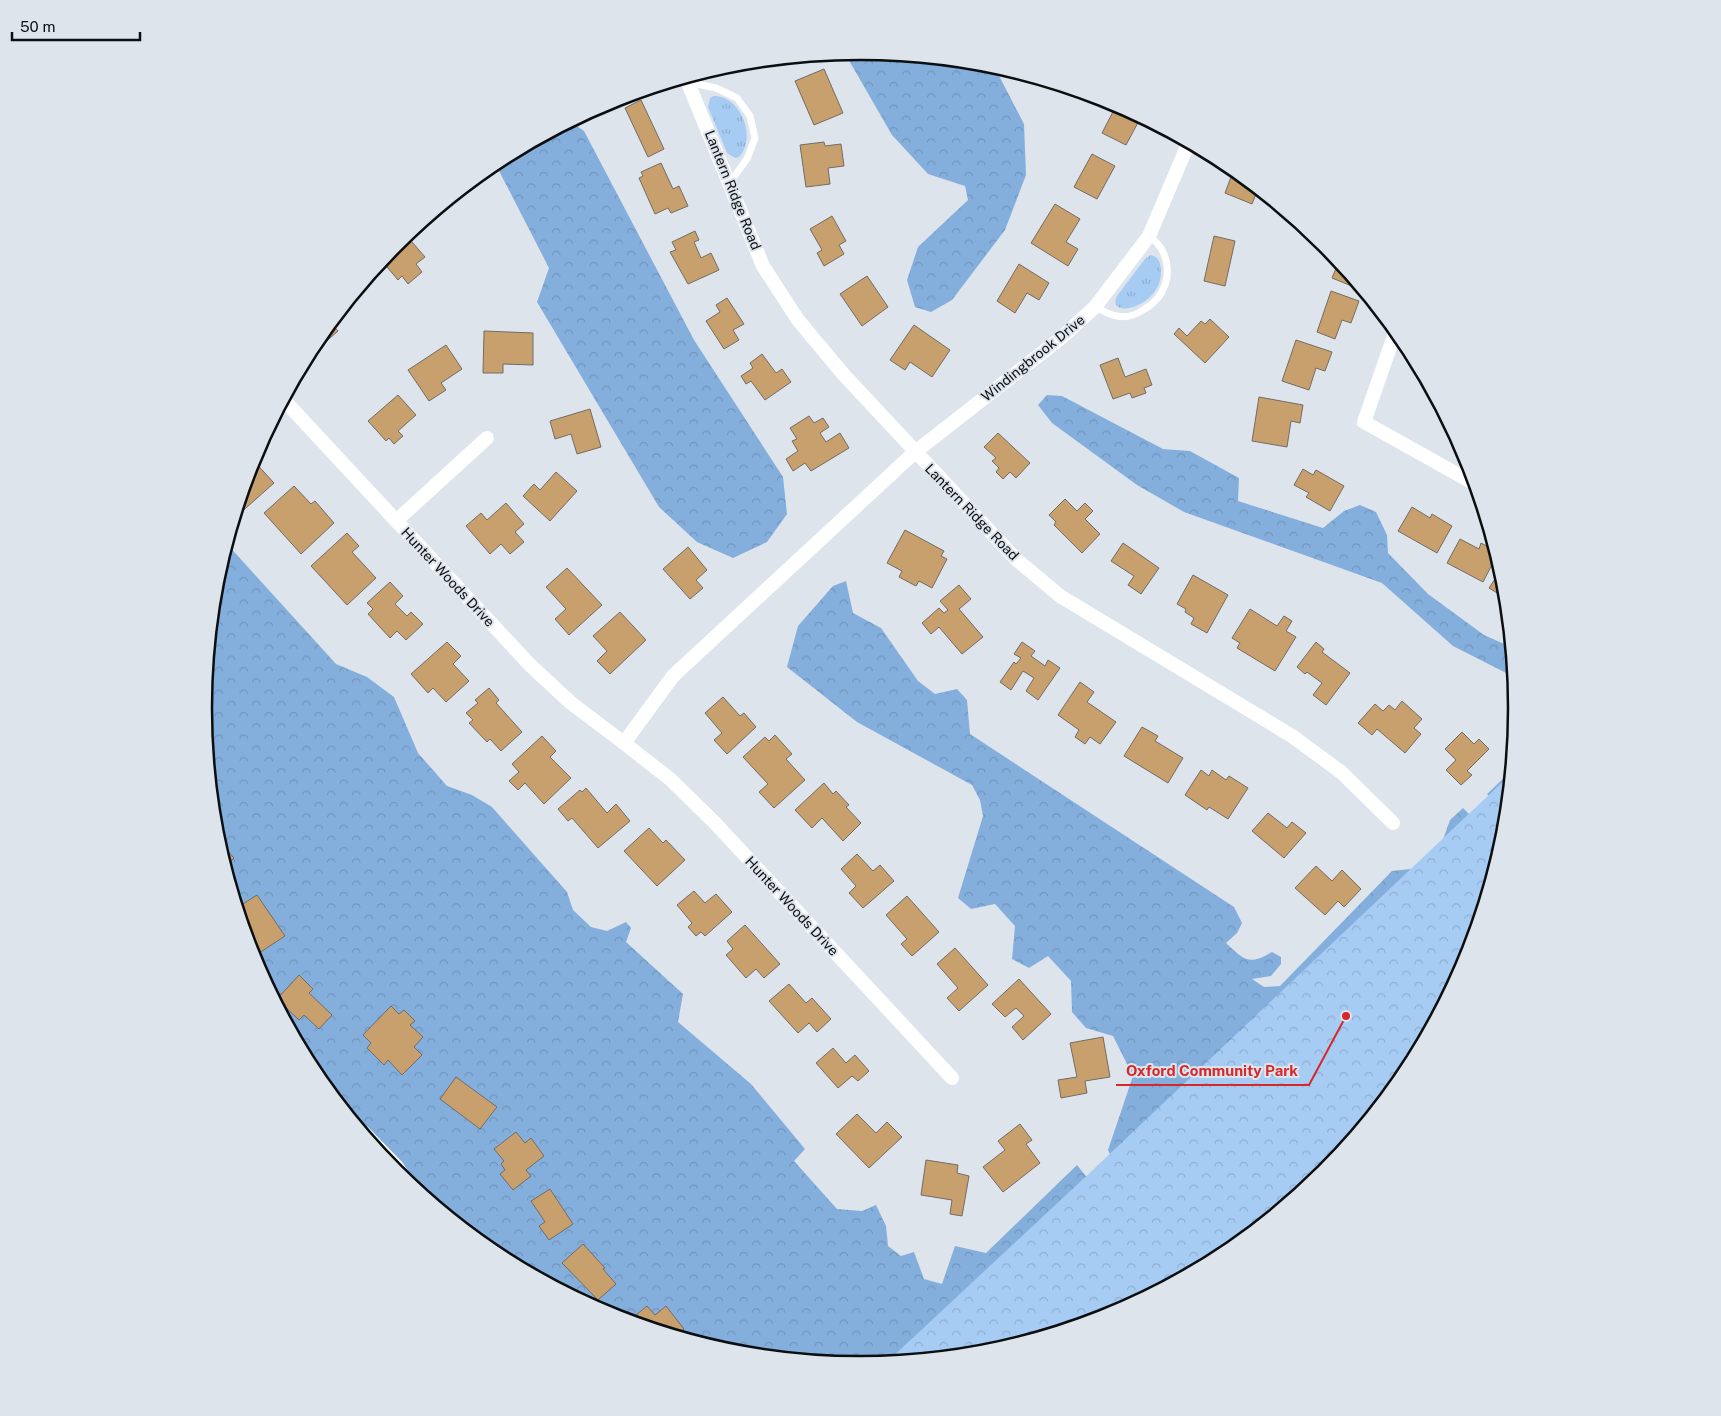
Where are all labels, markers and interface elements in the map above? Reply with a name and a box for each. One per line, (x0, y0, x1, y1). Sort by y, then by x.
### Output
scale bar (12, 10, 140, 42)
text: 50 m (20, 18, 55, 35)
street label: Lantern Ridge Road (702, 128, 764, 252)
street label: Windingbrook Drive (978, 311, 1088, 405)
street label: Lantern Ridge Road (922, 461, 1022, 563)
street label: Hunter Woods Drive (398, 524, 498, 630)
street label: Hunter Woods Drive (742, 853, 842, 959)
callout: Oxford Community Park (1116, 1055, 1309, 1085)
text: Oxford Community Park (1126, 1062, 1298, 1079)

